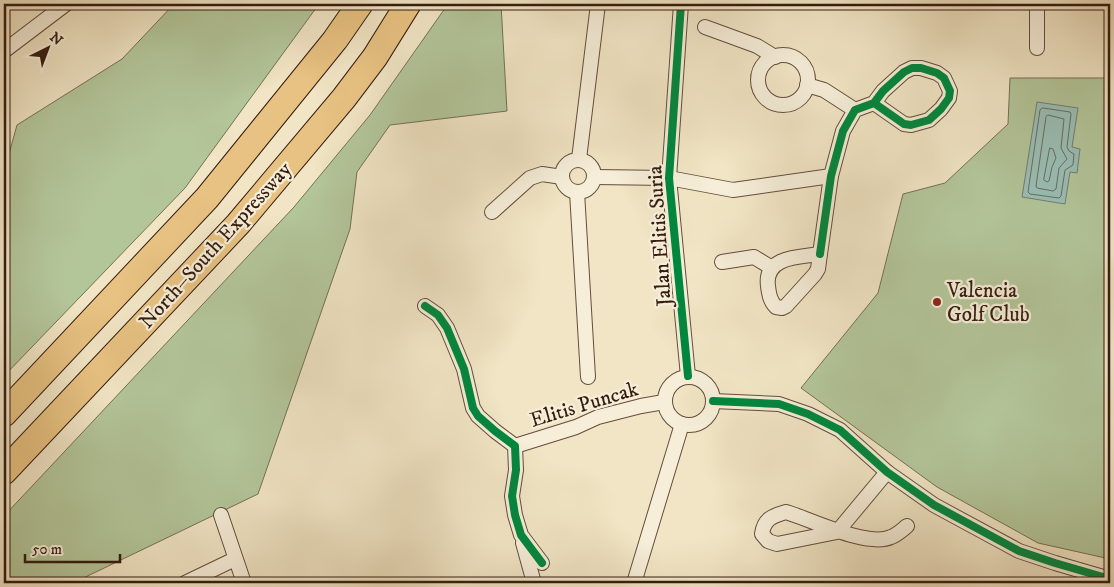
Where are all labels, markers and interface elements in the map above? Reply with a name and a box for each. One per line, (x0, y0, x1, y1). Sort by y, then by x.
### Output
north arrow (22, 22, 72, 72)
text: N (46, 29, 67, 50)
street label: North–South Expressway (134, 156, 298, 334)
street label: Jalan Elitis Suria (642, 165, 678, 309)
place label: Valencia Golf Club (946, 278, 1030, 328)
marker: Valencia Golf Club (931, 296, 943, 308)
street label: Elitis Puncak (527, 376, 642, 434)
scale bar (25, 532, 120, 564)
text: 50 m (32, 540, 62, 559)

